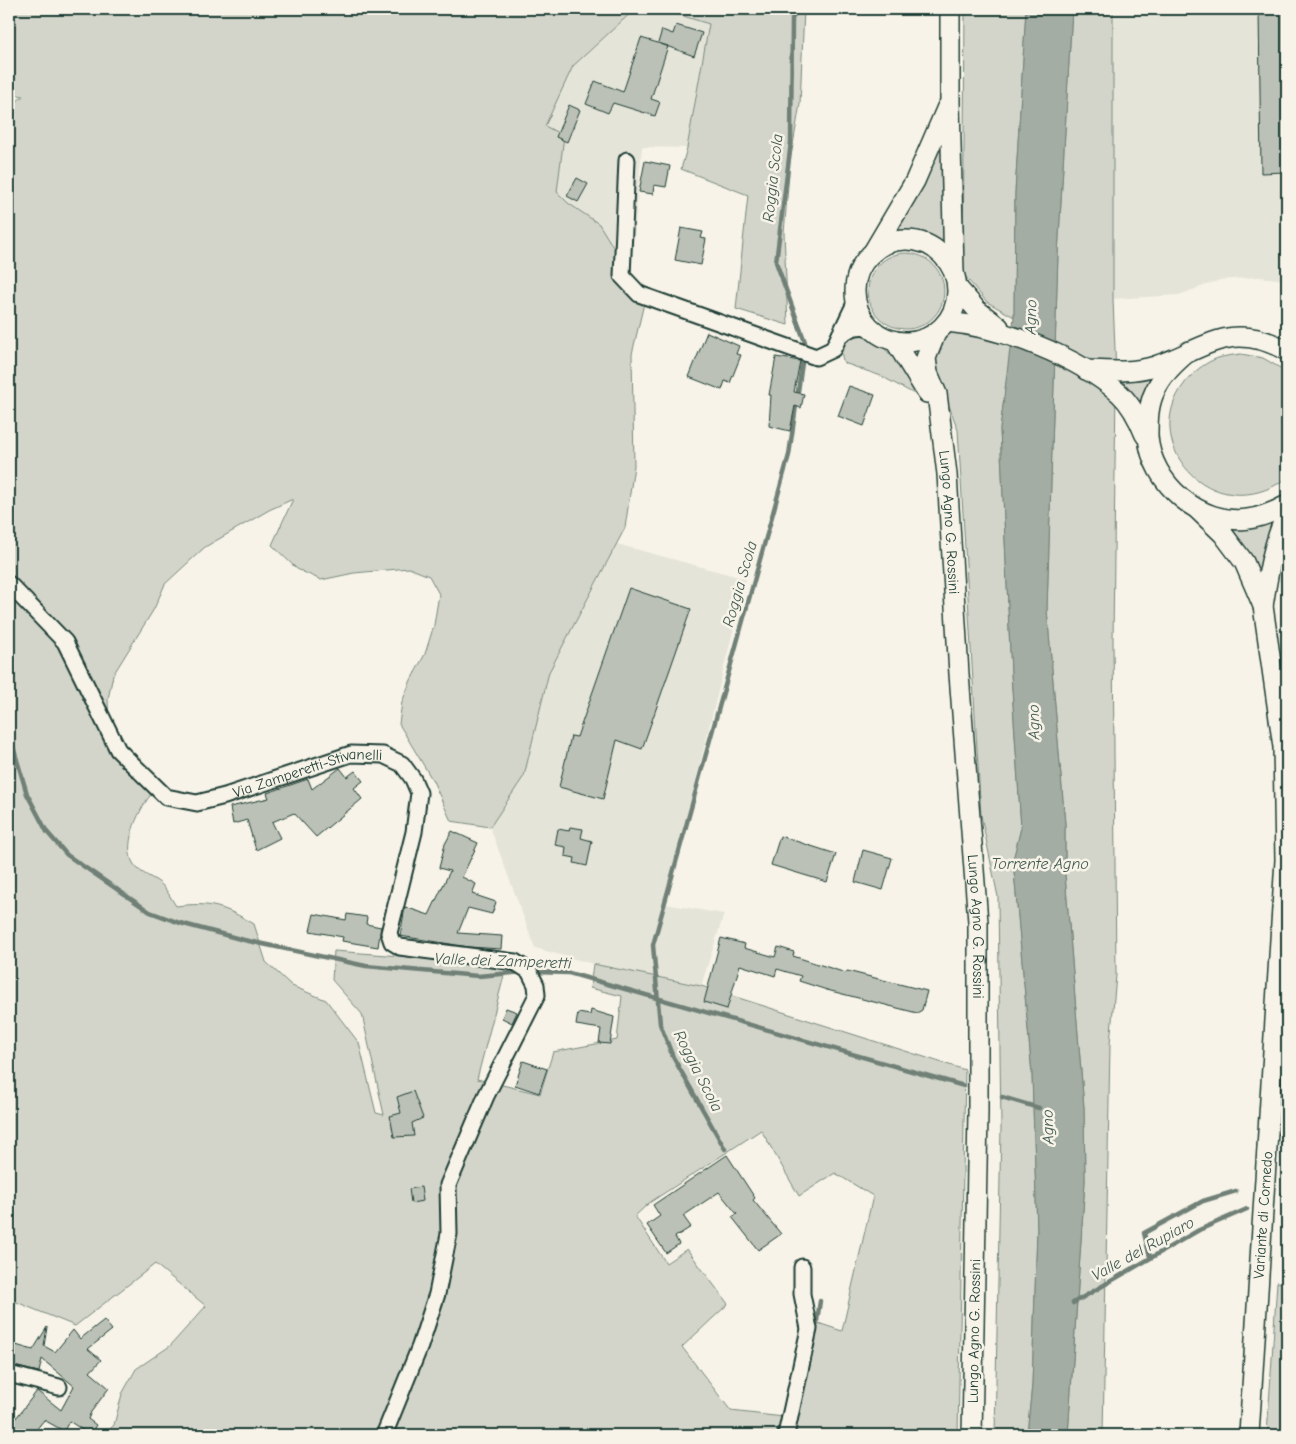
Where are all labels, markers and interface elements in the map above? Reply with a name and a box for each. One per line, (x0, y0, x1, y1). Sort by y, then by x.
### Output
water label: Roggia Scola (759, 133, 787, 223)
water label: Agno (1021, 299, 1041, 336)
street label: Lungo Agno G. Rossini (935, 449, 963, 595)
water label: Roggia Scola (719, 539, 761, 629)
water label: Agno (1025, 704, 1043, 741)
street label: Via Zamperetti-Stivanelli (230, 745, 383, 802)
street label: Lungo Agno G. Rossini (964, 854, 987, 999)
water label: Torrente Agno (991, 855, 1089, 873)
water label: Valle dei Zamperetti (434, 950, 572, 972)
water label: Roggia Scola (670, 1027, 726, 1115)
water label: Agno (1038, 1109, 1058, 1146)
street label: Variante di Cornedo (1250, 1151, 1276, 1279)
water label: Valle del Rupiaro (1089, 1213, 1197, 1285)
street label: Lungo Agno G. Rossini (964, 1259, 984, 1403)

